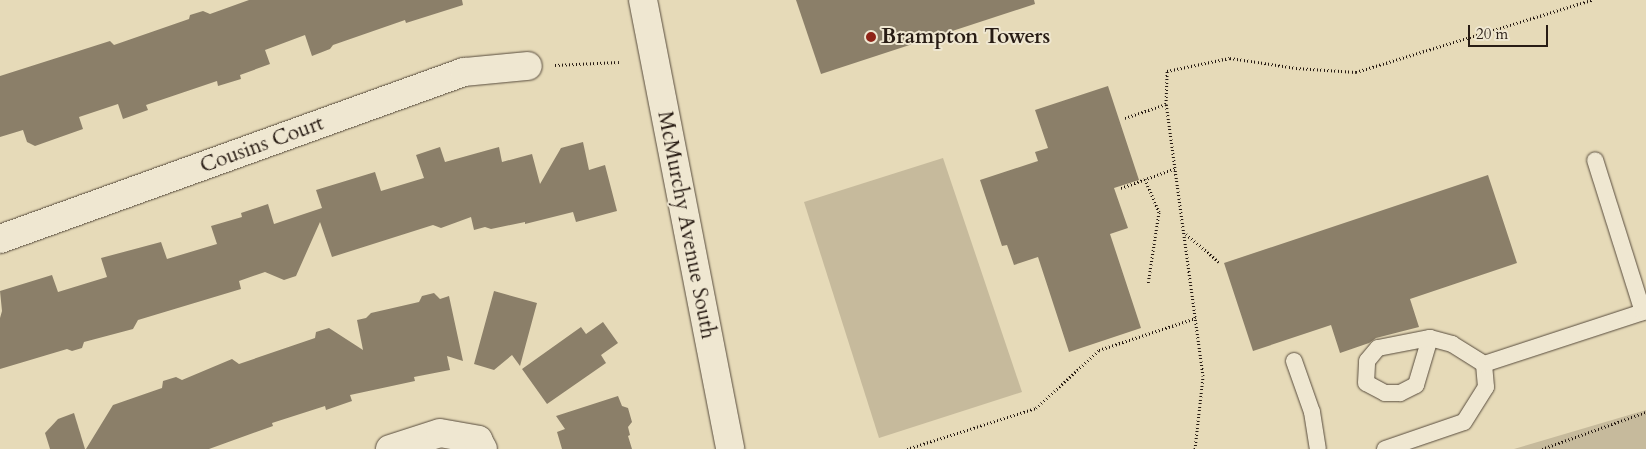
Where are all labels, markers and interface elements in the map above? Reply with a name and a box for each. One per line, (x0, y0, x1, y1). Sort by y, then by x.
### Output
scale bar (1471, 15, 1551, 47)
place label: Brampton Towers (881, 24, 1050, 50)
text: 20 m (1476, 24, 1508, 44)
marker: Brampton Towers (865, 31, 877, 43)
street label: McMurchy Avenue South (652, 109, 720, 341)
street label: Cousins Court (197, 111, 327, 179)

